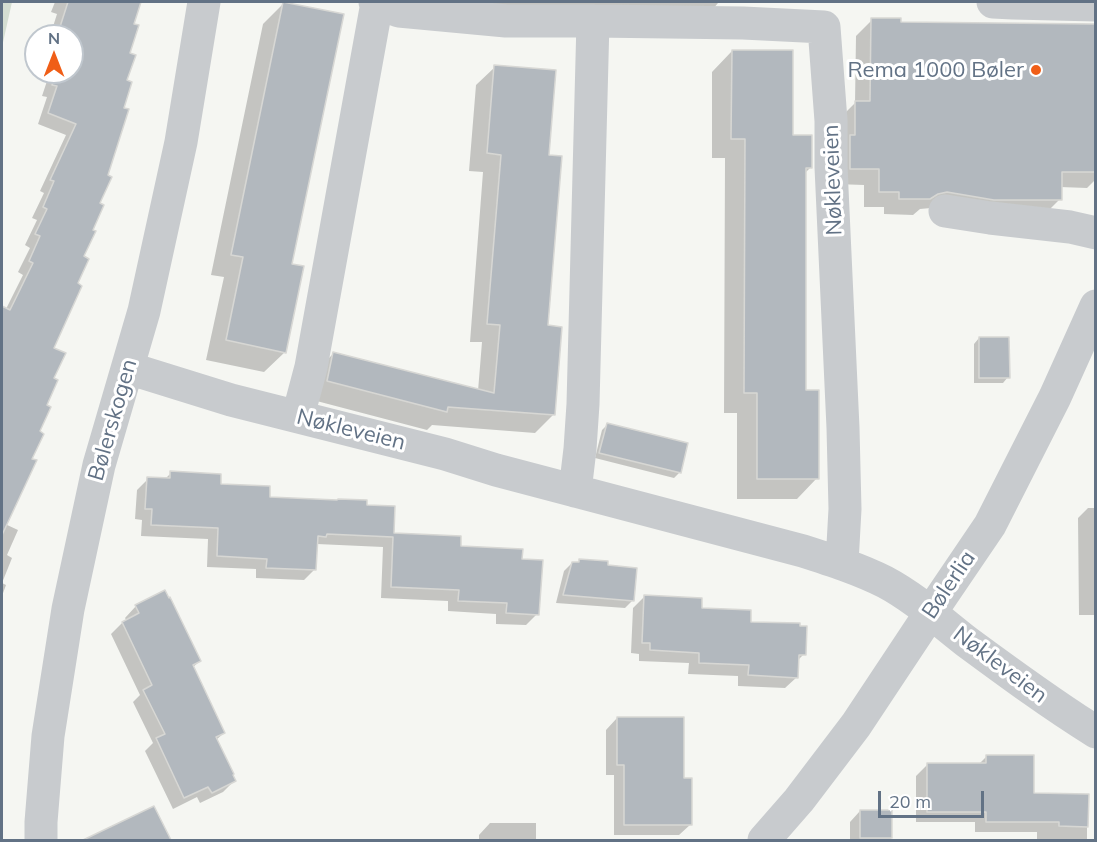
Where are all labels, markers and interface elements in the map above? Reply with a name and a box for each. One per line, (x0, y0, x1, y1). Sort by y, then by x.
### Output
north arrow (24, 24, 84, 84)
text: N (48, 28, 60, 48)
place label: Rema 1000 Bøler (848, 57, 1024, 83)
marker: Rema 1000 Bøler (1029, 63, 1043, 77)
street label: Nøkleveien (818, 124, 848, 236)
street label: Bølerskogen (83, 356, 143, 484)
street label: Nøkleveien (294, 404, 408, 456)
street label: Bølerlia (917, 546, 981, 624)
street label: Nøkleveien (948, 621, 1052, 709)
scale bar (881, 779, 988, 817)
text: 20 m (889, 790, 931, 813)

